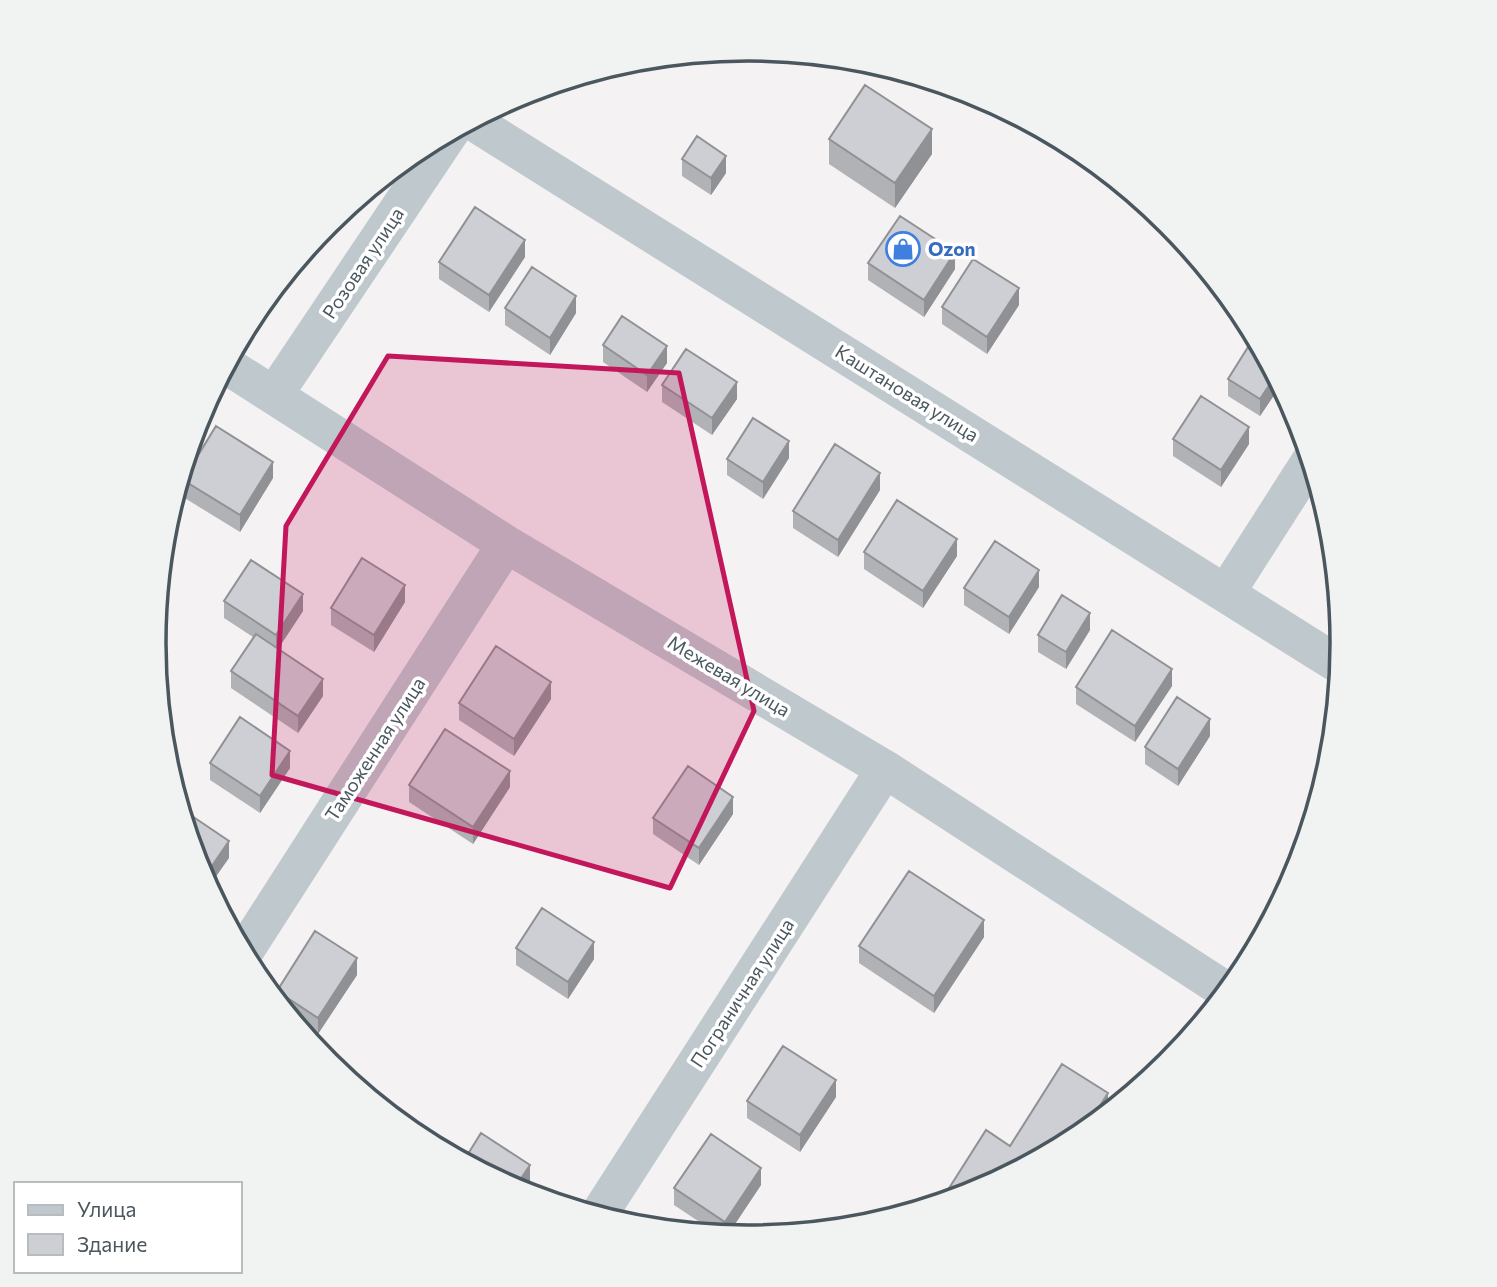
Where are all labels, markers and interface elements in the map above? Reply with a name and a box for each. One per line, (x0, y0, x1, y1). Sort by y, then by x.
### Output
street label: Розовая улица (317, 203, 408, 323)
shop icon: Ozon (884, 230, 922, 268)
place label: Ozon (928, 237, 976, 260)
street label: Каштановая улица (831, 339, 983, 446)
street label: Межевая улица (664, 630, 794, 721)
street label: Таможенная улица (320, 673, 430, 825)
street label: Пограничная улица (685, 914, 798, 1071)
legend (14, 1182, 242, 1273)
text: Улица (77, 1196, 136, 1221)
text: Здание (77, 1231, 147, 1256)

